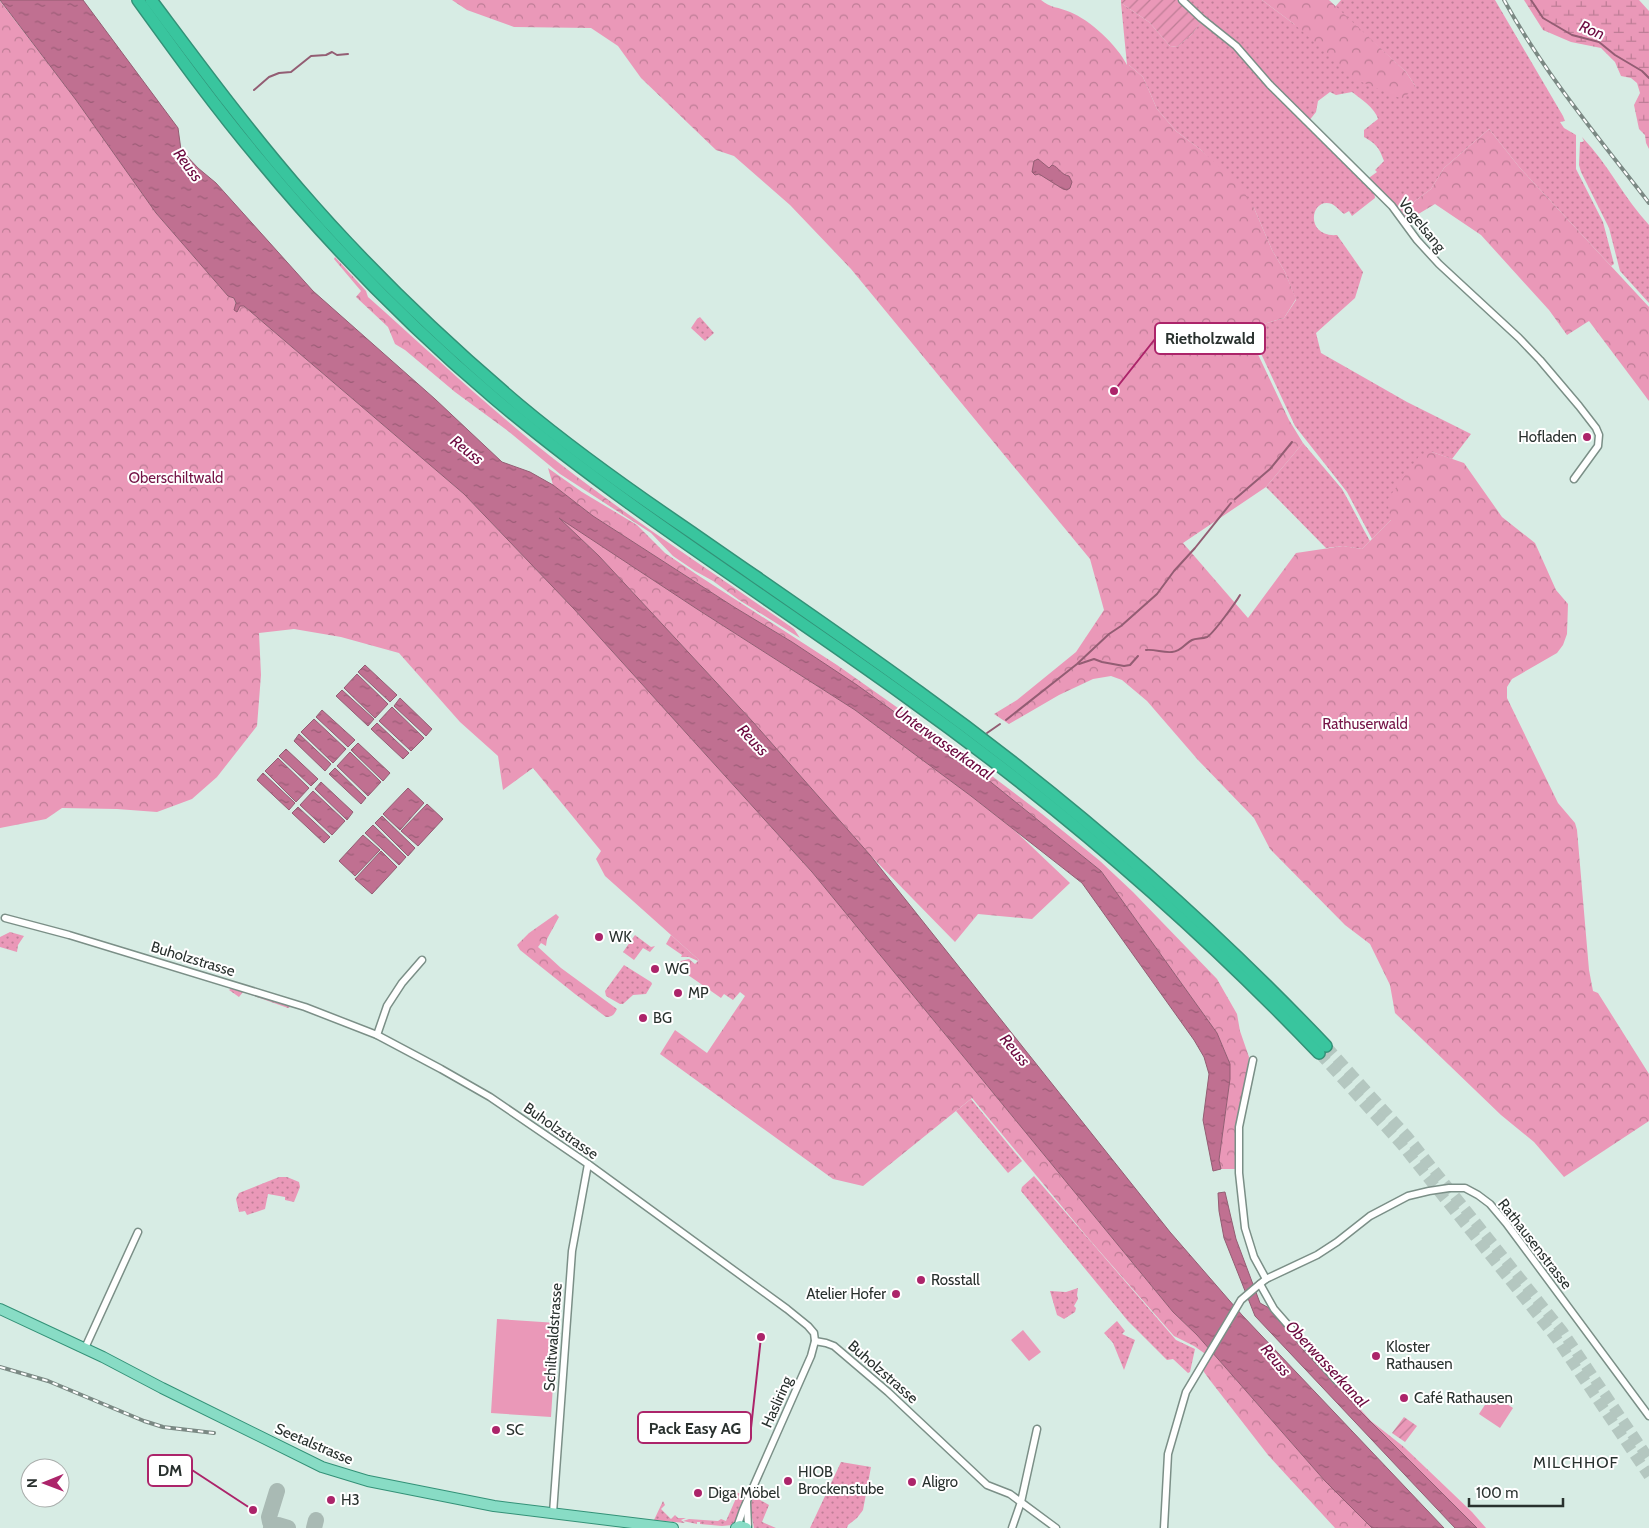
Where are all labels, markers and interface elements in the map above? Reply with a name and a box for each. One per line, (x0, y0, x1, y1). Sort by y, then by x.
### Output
water label: Ron (1577, 16, 1607, 44)
water label: Reuss (169, 145, 207, 185)
street label: Vogelsang (1395, 194, 1450, 256)
callout: Rietholzwald (1155, 323, 1265, 354)
text: Rietholzwald (1165, 329, 1255, 348)
place label: Hofladen (1518, 428, 1577, 446)
water label: Reuss (447, 431, 487, 469)
marker: Hofladen (1581, 431, 1593, 443)
park label: Oberschiltwald (129, 469, 223, 487)
water label: Unterwasserkanal (891, 702, 997, 784)
park label: Rathuserwald (1322, 715, 1408, 733)
water label: Reuss (734, 720, 772, 760)
place label: WK (609, 928, 632, 946)
marker: WK (593, 931, 605, 943)
street label: Buholzstrasse (149, 938, 237, 980)
place label: WG (665, 960, 689, 978)
marker: WG (649, 963, 661, 975)
place label: MP (688, 984, 709, 1002)
marker: MP (672, 987, 684, 999)
place label: BG (653, 1009, 672, 1027)
marker: BG (637, 1012, 649, 1024)
water label: Reuss (996, 1030, 1034, 1070)
street label: Buholzstrasse (520, 1099, 602, 1163)
street label: Rathausenstrasse (1494, 1195, 1576, 1293)
place label: Rosstall (931, 1271, 980, 1289)
marker: Rosstall (915, 1274, 927, 1286)
street label: Schiltwaldstrasse (540, 1282, 566, 1392)
place label: Atelier Hofer (806, 1285, 886, 1303)
marker: Atelier Hofer (890, 1288, 902, 1300)
water label: Oberwasserkanal (1282, 1317, 1372, 1412)
street label: Buholzstrasse (844, 1337, 922, 1408)
place label: Kloster Rathausen (1386, 1338, 1453, 1373)
water label: Reuss (1257, 1340, 1295, 1380)
marker: Kloster Rathausen (1370, 1350, 1382, 1362)
street label: Hasliring (758, 1373, 796, 1430)
place label: Café Rathausen (1414, 1389, 1513, 1407)
marker: Café Rathausen (1398, 1392, 1410, 1404)
callout: Pack Easy AG (638, 1412, 751, 1443)
street label: Seetalstrasse (272, 1419, 356, 1469)
text: Pack Easy AG (649, 1419, 741, 1438)
place label: SC (506, 1421, 524, 1439)
marker: SC (490, 1424, 502, 1436)
district label: MILCHHOF (1533, 1453, 1619, 1472)
callout: DM (148, 1455, 192, 1486)
north arrow (20, 1458, 70, 1508)
text: DM (158, 1461, 182, 1480)
place label: HIOB Brockenstube (798, 1463, 884, 1498)
place label: Aligro (922, 1473, 958, 1491)
marker: HIOB Brockenstube (782, 1475, 794, 1487)
marker: Aligro (906, 1476, 918, 1488)
scale bar (1469, 1476, 1563, 1508)
text: N (23, 1478, 41, 1488)
place label: Diga Möbel (708, 1484, 780, 1502)
text: 100 m (1476, 1484, 1518, 1502)
marker: Diga Möbel (692, 1487, 704, 1499)
place label: H3 (341, 1491, 360, 1509)
marker: H3 (325, 1494, 337, 1506)

